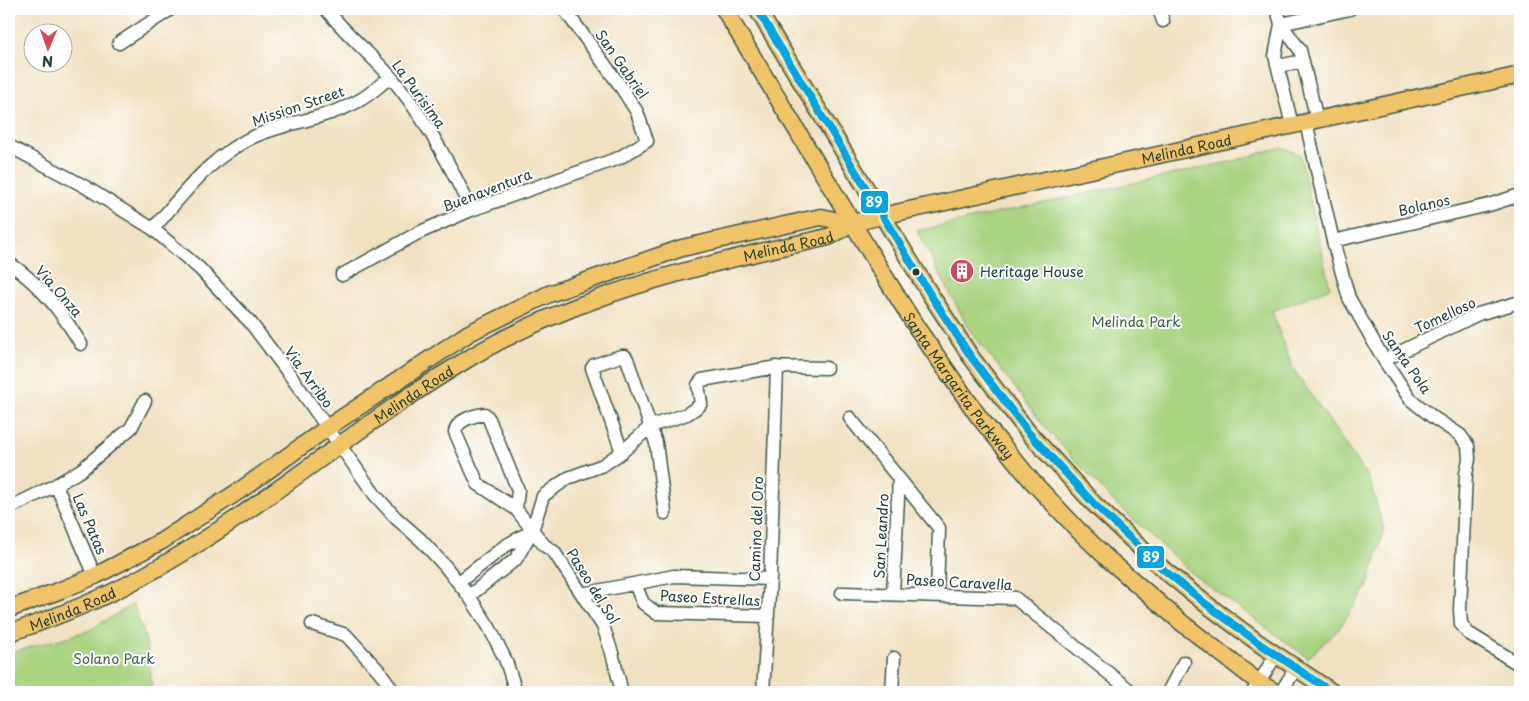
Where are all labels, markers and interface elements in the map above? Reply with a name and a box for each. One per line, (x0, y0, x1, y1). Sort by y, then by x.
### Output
north arrow (22, 22, 72, 72)
street label: San Gabriel (590, 25, 654, 103)
text: N (42, 51, 53, 72)
street label: La Purisima (387, 56, 451, 133)
street label: Mission Street (249, 80, 347, 132)
street label: Melinda Road (1139, 129, 1234, 169)
street label: Buenaventura (439, 163, 535, 217)
street label: Bolanos (1396, 189, 1452, 221)
line badge: 89 (860, 190, 889, 214)
text: 89 (865, 191, 883, 212)
street label: Melinda Road (741, 225, 837, 266)
building icon: Heritage House (949, 258, 975, 284)
street label: Via Onza (31, 261, 88, 322)
place label: Heritage House (980, 261, 1084, 282)
unlabelled marker (911, 267, 921, 277)
street label: Tomelloso (1411, 292, 1479, 338)
street label: Santa Margarita Parkway (899, 308, 1020, 463)
park label: Melinda Park (1091, 311, 1181, 332)
street label: Santa Pola (1377, 326, 1437, 398)
street label: Via Arribo (279, 342, 339, 412)
street label: Melinda Road (369, 360, 457, 428)
street label: Camino del Oro (744, 476, 768, 582)
street label: Las Patas (68, 490, 112, 558)
street label: San Leandro (868, 493, 894, 579)
street label: Paseo del Sol (561, 544, 625, 628)
line badge: 89 (1136, 545, 1165, 569)
text: 89 (1142, 546, 1160, 567)
street label: Paseo Caravella (905, 569, 1013, 595)
street label: Melinda Road (26, 581, 119, 636)
street label: Paseo Estrellas (659, 585, 761, 611)
park label: Solano Park (73, 648, 155, 669)

